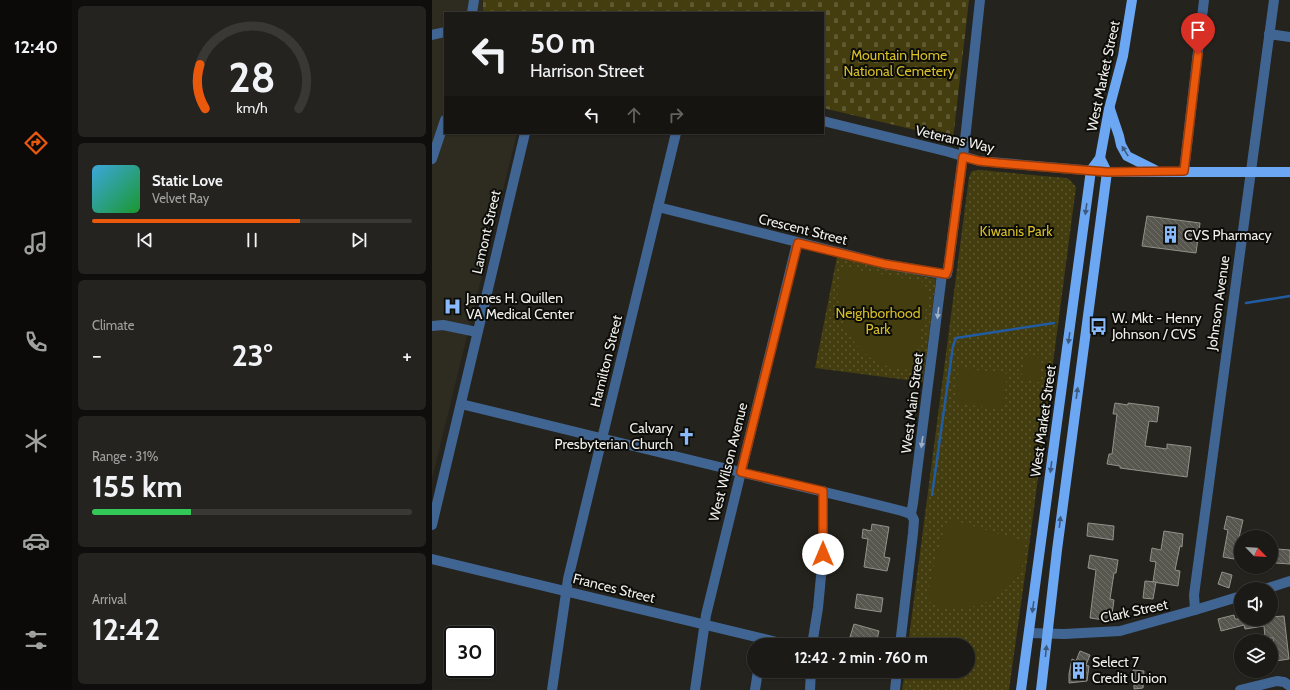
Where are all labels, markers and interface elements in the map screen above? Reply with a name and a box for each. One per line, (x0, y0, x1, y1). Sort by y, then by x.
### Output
pin (1181, 13, 1215, 54)
street label: West Market Street (1082, 19, 1124, 133)
icon: arrive (1187, 19, 1209, 41)
text: 50 m (530, 26, 595, 60)
icon: left (464, 28, 516, 80)
text: 12:40 (14, 36, 58, 58)
park label: Mountain Home National Cemetery (843, 46, 955, 80)
text: 28 (228, 52, 276, 102)
text: Harrison Street (530, 60, 644, 82)
text: km/h (236, 99, 268, 117)
icon: left (581, 104, 603, 126)
icon: ahead (623, 104, 645, 126)
icon: right (665, 104, 687, 126)
street label: Veterans Way (914, 121, 996, 157)
icon: directions (22, 129, 50, 157)
one-way arrow (1121, 146, 1129, 156)
text: Static Love (152, 172, 223, 190)
street label: Lamont Street (468, 188, 504, 276)
text: Velvet Ray (152, 190, 209, 206)
one-way arrow (1083, 203, 1089, 215)
street label: Crescent Street (757, 209, 849, 249)
park label: Kiwanis Park (979, 222, 1053, 240)
building icon: CVS Pharmacy (1161, 225, 1181, 245)
place label: CVS Pharmacy (1184, 226, 1272, 244)
icon: music (22, 229, 50, 257)
icon: previous (134, 229, 156, 251)
icon: pause (241, 229, 263, 251)
icon: next (348, 229, 370, 251)
street label: Johnson Avenue (1202, 255, 1234, 352)
place label: James H. Quillen VA Medical Center (465, 289, 574, 323)
hospital icon: James H. Quillen VA Medical Center (443, 296, 463, 316)
park label: Neighborhood Park (835, 304, 921, 338)
one-way arrow (935, 307, 941, 319)
place label: W. Mkt - Henry Johnson / CVS (1111, 309, 1202, 343)
street label: Hamilton Street (586, 313, 626, 409)
bus stop icon: W. Mkt - Henry Johnson / CVS (1089, 316, 1109, 336)
text: Climate (92, 317, 134, 333)
icon: phone (22, 328, 50, 356)
one-way arrow (1066, 332, 1072, 344)
text: 23° (232, 337, 272, 374)
text: − (92, 342, 102, 369)
text: + (402, 342, 412, 369)
street label: West Main Street (897, 351, 927, 454)
street label: West Market Street (1026, 364, 1060, 478)
one-way arrow (1074, 387, 1080, 399)
street label: West Wilson Avenue (705, 401, 751, 523)
place label: Calvary Presbyterian Church (555, 419, 673, 453)
church icon: Calvary Presbyterian Church (676, 426, 696, 446)
icon: climate (22, 427, 50, 455)
one-way arrow (919, 436, 925, 448)
text: Range · 31% (92, 448, 158, 464)
one-way arrow (1048, 461, 1054, 473)
text: 155 km (92, 468, 183, 505)
one-way arrow (1057, 516, 1063, 528)
icon: car (22, 527, 50, 555)
north arrow (1234, 530, 1278, 574)
map controls (1234, 530, 1278, 678)
position arrow (802, 533, 844, 575)
street label: Frances Street (571, 569, 657, 607)
button: sound (1234, 582, 1278, 626)
text: Arrival (92, 591, 127, 607)
street label: Clark Street (1099, 595, 1170, 627)
one-way arrow (1030, 601, 1036, 613)
text: 12:42 (92, 611, 160, 648)
icon: filters (22, 626, 50, 654)
speed limit sign: 30 (444, 626, 496, 678)
button: layers (1234, 634, 1278, 678)
one-way arrow (1043, 645, 1049, 657)
text: 12:42 · 2 min · 760 m (794, 649, 928, 667)
place label: Select 7 Credit Union (1092, 653, 1167, 687)
building icon: Select 7 Credit Union (1069, 660, 1089, 680)

